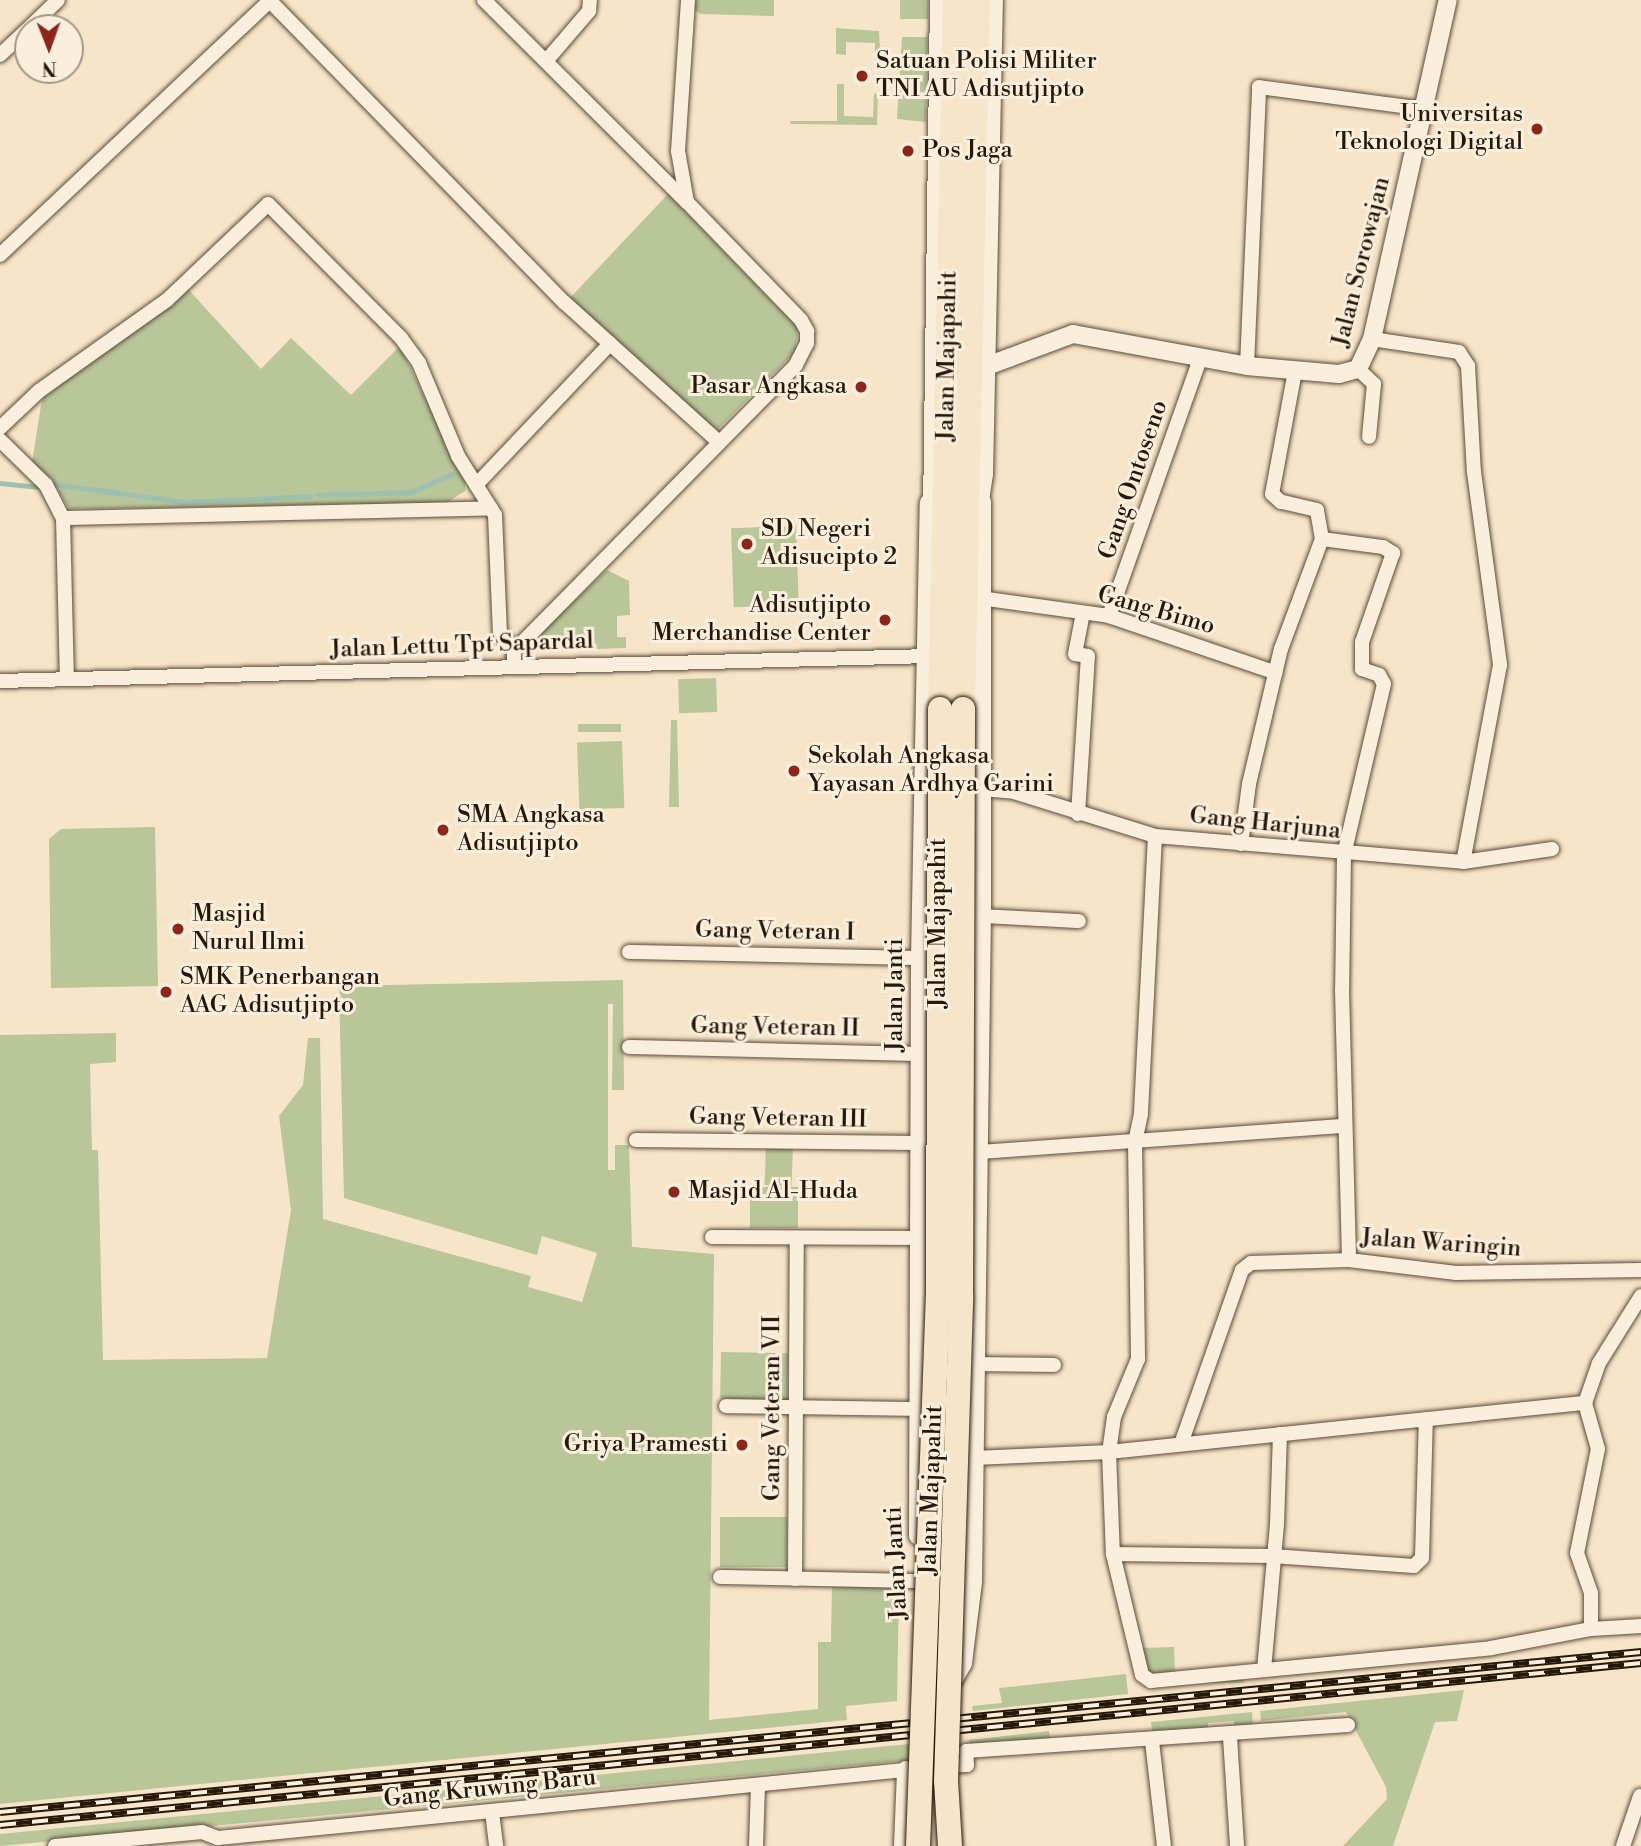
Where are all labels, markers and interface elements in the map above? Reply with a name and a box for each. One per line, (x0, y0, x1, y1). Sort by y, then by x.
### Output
north arrow (14, 14, 84, 84)
place label: Satuan Polisi Militer TNI AU Adisutjipto (876, 48, 1097, 104)
text: N (42, 56, 57, 80)
marker: Satuan Polisi Militer TNI AU Adisutjipto (854, 68, 870, 84)
place label: Universitas Teknologi Digital (1335, 101, 1523, 157)
marker: Universitas Teknologi Digital (1529, 121, 1545, 137)
place label: Pos Jaga (922, 137, 1013, 165)
marker: Pos Jaga (900, 143, 916, 159)
street label: Jalan Sorowajan (1327, 174, 1397, 350)
street label: Jalan Majapahit (932, 271, 964, 441)
place label: Pasar Angkasa (690, 373, 847, 401)
marker: Pasar Angkasa (853, 379, 869, 395)
street label: Gang Ontoseno (1093, 397, 1175, 563)
place label: SD Negeri Adisucipto 2 (761, 516, 897, 572)
marker: SD Negeri Adisucipto 2 (739, 536, 755, 552)
street label: Gang Bimo (1094, 581, 1218, 641)
place label: Adisutjipto Merchandise Center (652, 592, 871, 648)
marker: Adisutjipto Merchandise Center (877, 612, 893, 628)
street label: Jalan Lettu Tpt Sapardal (330, 627, 594, 665)
place label: Sekolah Angkasa Yayasan Ardhya Garini (808, 743, 1054, 799)
marker: Sekolah Angkasa Yayasan Ardhya Garini (786, 763, 802, 779)
place label: SMA Angkasa Adisutjipto (457, 802, 605, 858)
street label: Gang Harjuna (1188, 802, 1342, 846)
marker: SMA Angkasa Adisutjipto (435, 822, 451, 838)
street label: Jalan Majapahit (925, 838, 953, 1008)
place label: Masjid Nurul Ilmi (192, 901, 305, 957)
street label: Gang Veteran I (695, 916, 855, 948)
marker: Masjid Nurul Ilmi (170, 921, 186, 937)
street label: Jalan Janti (882, 938, 910, 1052)
place label: SMK Penerbangan AAG Adisutjipto (180, 964, 380, 1020)
marker: SMK Penerbangan AAG Adisutjipto (158, 984, 174, 1000)
street label: Gang Veteran II (690, 1012, 860, 1044)
street label: Gang Veteran III (689, 1103, 867, 1135)
place label: Masjid Al-Huda (688, 1178, 858, 1206)
marker: Masjid Al-Huda (666, 1184, 682, 1200)
street label: Jalan Waringin (1360, 1224, 1522, 1264)
street label: Gang Veteran VII (759, 1315, 787, 1501)
street label: Jalan Majapahit (915, 1404, 949, 1576)
place label: Griya Pramesti (564, 1431, 728, 1459)
marker: Griya Pramesti (734, 1437, 750, 1453)
street label: Jalan Janti (880, 1505, 914, 1621)
street label: Gang Kruwing Baru (382, 1764, 598, 1814)

